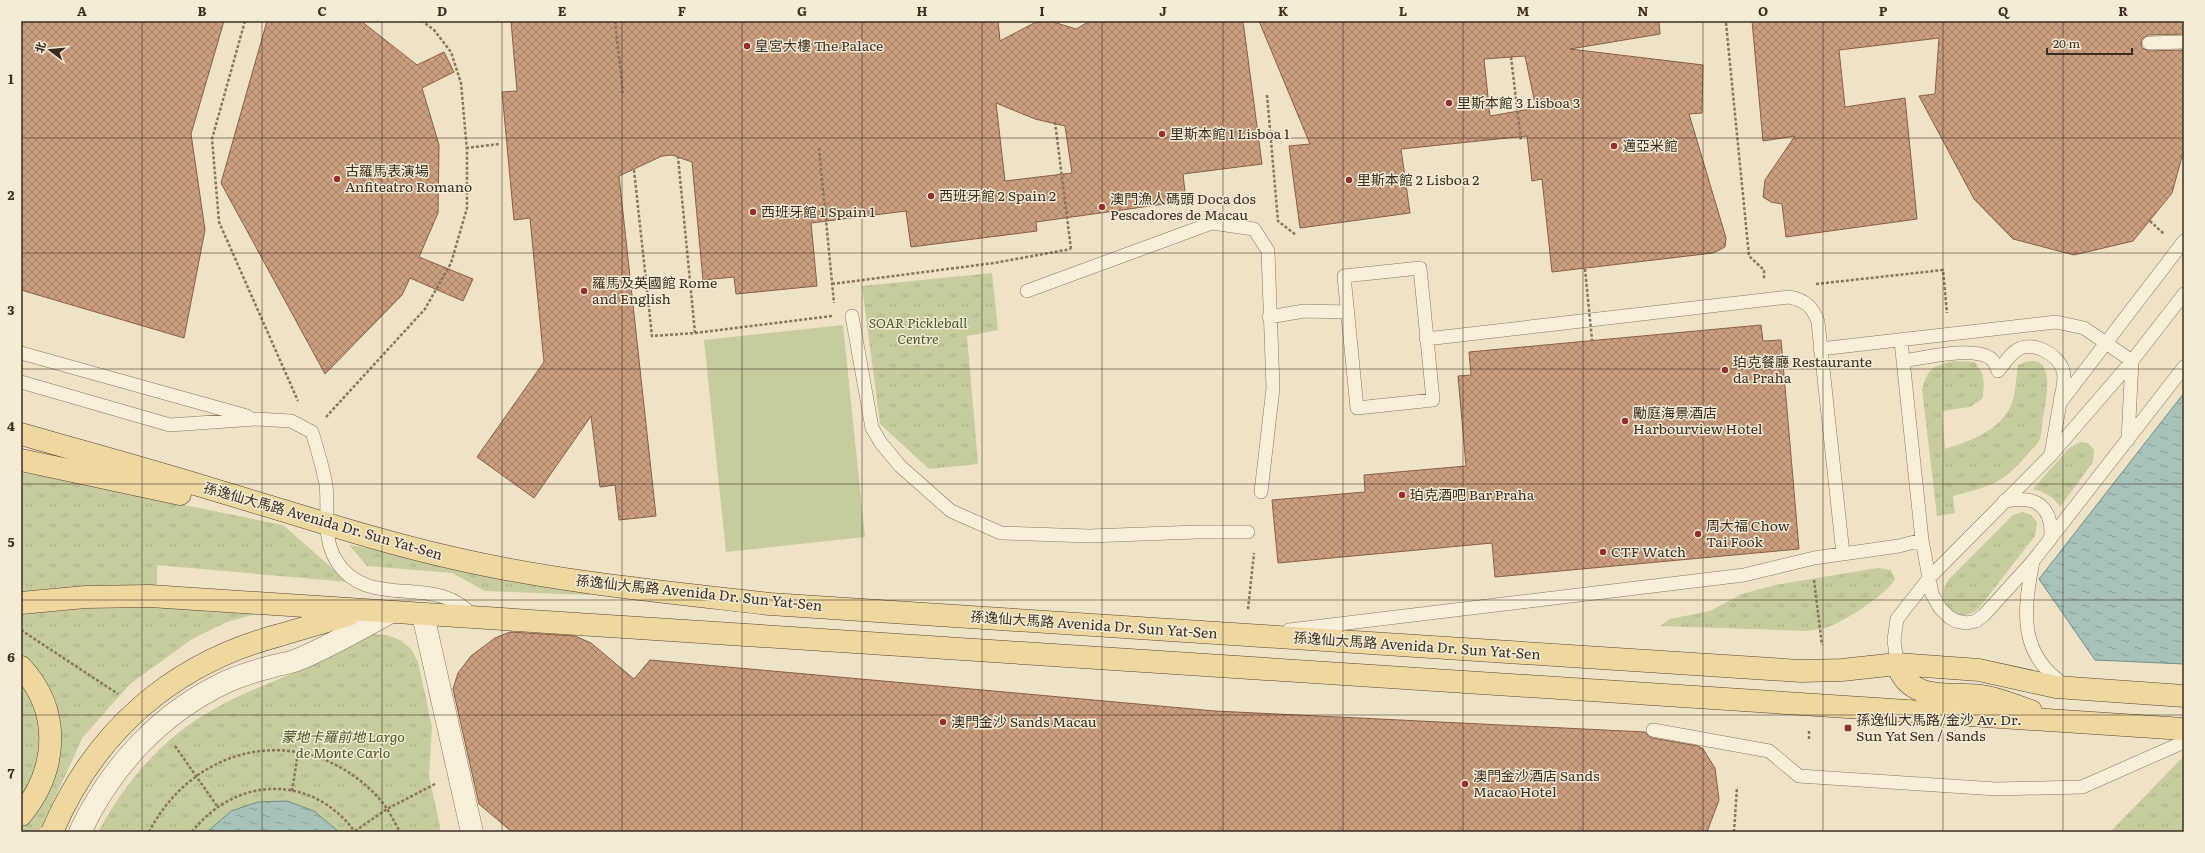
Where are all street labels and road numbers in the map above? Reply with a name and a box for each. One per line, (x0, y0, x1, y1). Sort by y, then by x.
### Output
street label: 孫逸仙大馬路 Avenida Dr. Sun Yat-Sen (201, 476, 445, 564)
street label: 孫逸仙大馬路 Avenida Dr. Sun Yat-Sen (575, 569, 823, 615)
street label: 孫逸仙大馬路 Avenida Dr. Sun Yat-Sen (970, 605, 1218, 643)
street label: 孫逸仙大馬路 Avenida Dr. Sun Yat-Sen (1293, 626, 1541, 664)

